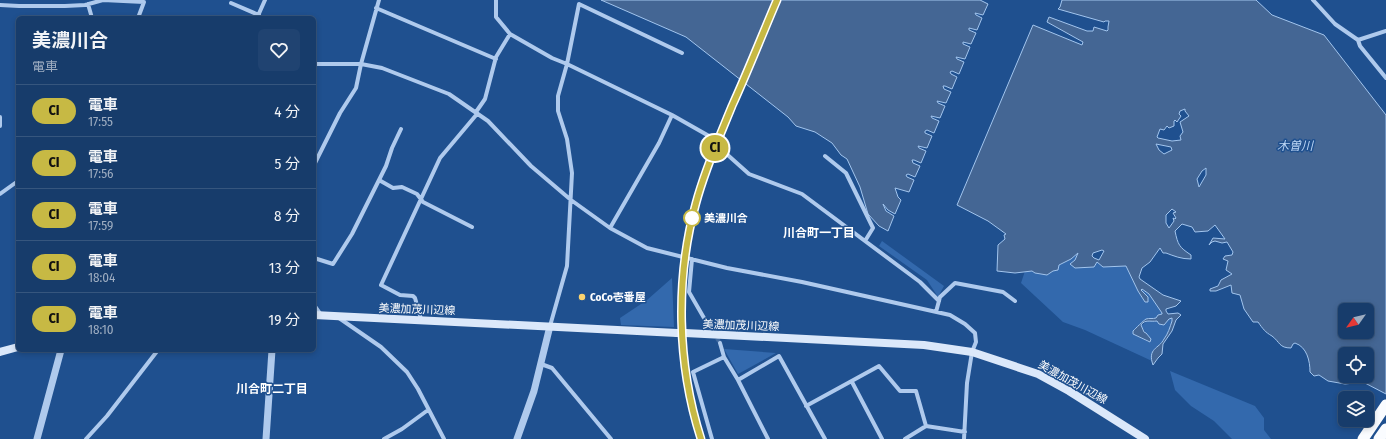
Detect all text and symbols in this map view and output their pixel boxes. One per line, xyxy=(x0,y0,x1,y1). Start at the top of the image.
text: 美濃川合 xyxy=(32,29,108,52)
button: heart xyxy=(258,29,300,71)
text: 電車 xyxy=(32,59,58,74)
text: 電車 xyxy=(88,96,118,114)
text: CI xyxy=(48,102,60,119)
text: 4 分 xyxy=(274,103,300,121)
text: 17:55 xyxy=(88,114,113,129)
line badge: CI xyxy=(697,135,733,161)
text: CI xyxy=(709,139,721,156)
water label: 木曽川 xyxy=(1277,139,1315,153)
text: 電車 xyxy=(88,148,118,166)
text: CI xyxy=(48,154,60,171)
text: 5 分 xyxy=(275,155,300,173)
text: 17:56 xyxy=(88,166,114,181)
text: 電車 xyxy=(88,200,118,218)
text: CI xyxy=(48,206,60,223)
text: 8 分 xyxy=(274,207,300,225)
marker: 美濃川合 xyxy=(683,209,701,227)
place label: 美濃川合 xyxy=(704,212,748,225)
text: 17:59 xyxy=(88,218,113,233)
district label: 川合町一丁目 xyxy=(783,226,855,240)
text: 電車 xyxy=(88,252,118,270)
text: CI xyxy=(48,258,60,275)
text: 13 分 xyxy=(269,259,300,277)
text: 18:04 xyxy=(88,270,115,285)
place label: CoCo壱番屋 xyxy=(590,291,646,304)
marker: CoCo壱番屋 xyxy=(577,292,587,302)
street label: 美濃加茂川辺線 xyxy=(378,302,456,317)
north arrow xyxy=(1338,303,1374,339)
map controls xyxy=(1338,303,1374,427)
text: 電車 xyxy=(88,304,118,322)
text: CI xyxy=(48,310,60,327)
text: 19 分 xyxy=(268,311,300,329)
street label: 美濃加茂川辺線 xyxy=(702,318,780,333)
text: 18:10 xyxy=(88,322,114,337)
button: locate xyxy=(1338,347,1374,383)
street label: 美濃加茂川辺線 xyxy=(1036,358,1110,407)
district label: 川合町二丁目 xyxy=(236,382,308,396)
button: layers xyxy=(1338,391,1374,427)

